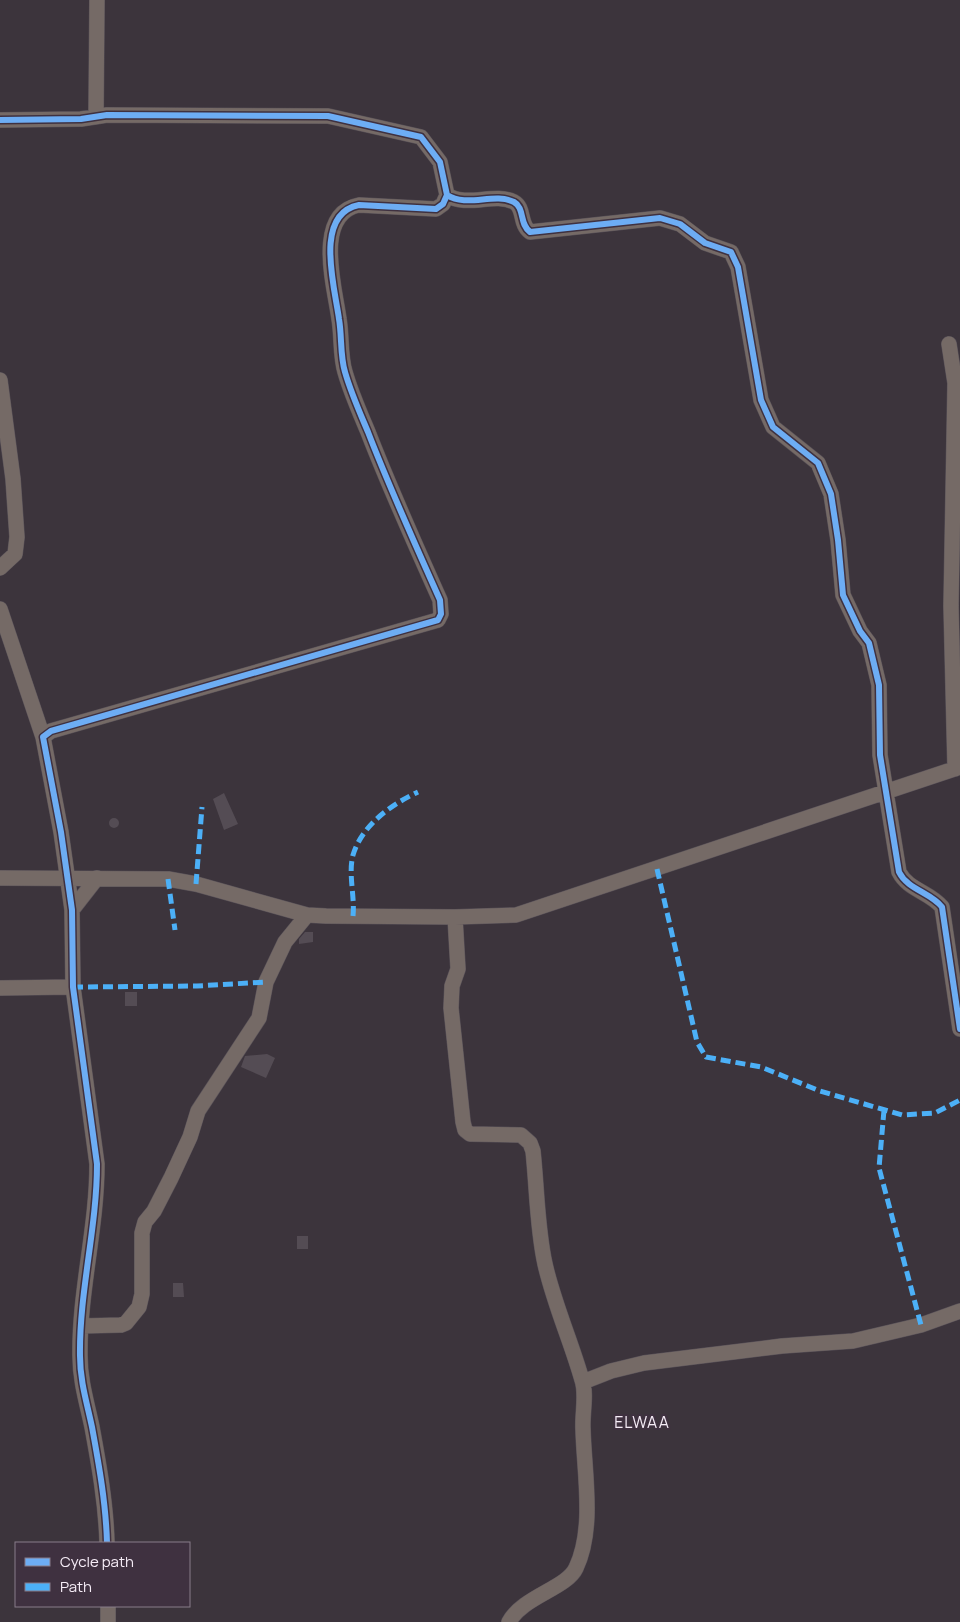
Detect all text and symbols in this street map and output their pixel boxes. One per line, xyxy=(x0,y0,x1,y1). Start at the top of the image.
district label: ELWAA xyxy=(614,1411,670,1433)
legend xyxy=(15,1542,190,1607)
text: Cycle path xyxy=(60,1551,134,1572)
text: Path xyxy=(60,1576,92,1597)

